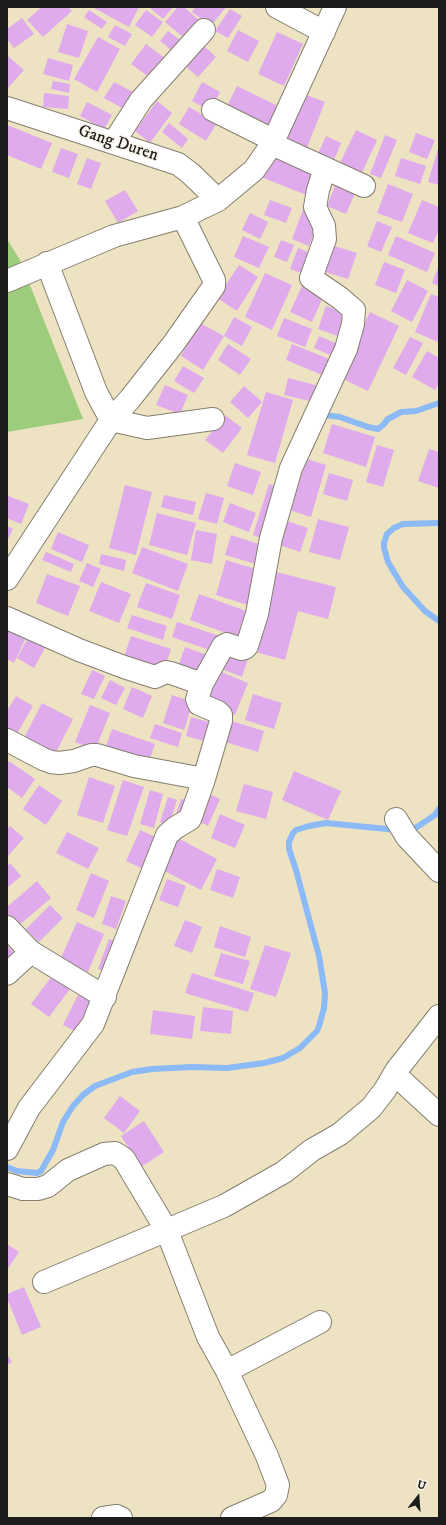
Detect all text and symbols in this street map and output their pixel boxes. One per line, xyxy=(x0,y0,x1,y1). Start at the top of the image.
street label: Gang Duren xyxy=(75,121,161,167)
north arrow xyxy=(398,1477,438,1517)
text: U xyxy=(415,1478,428,1493)

